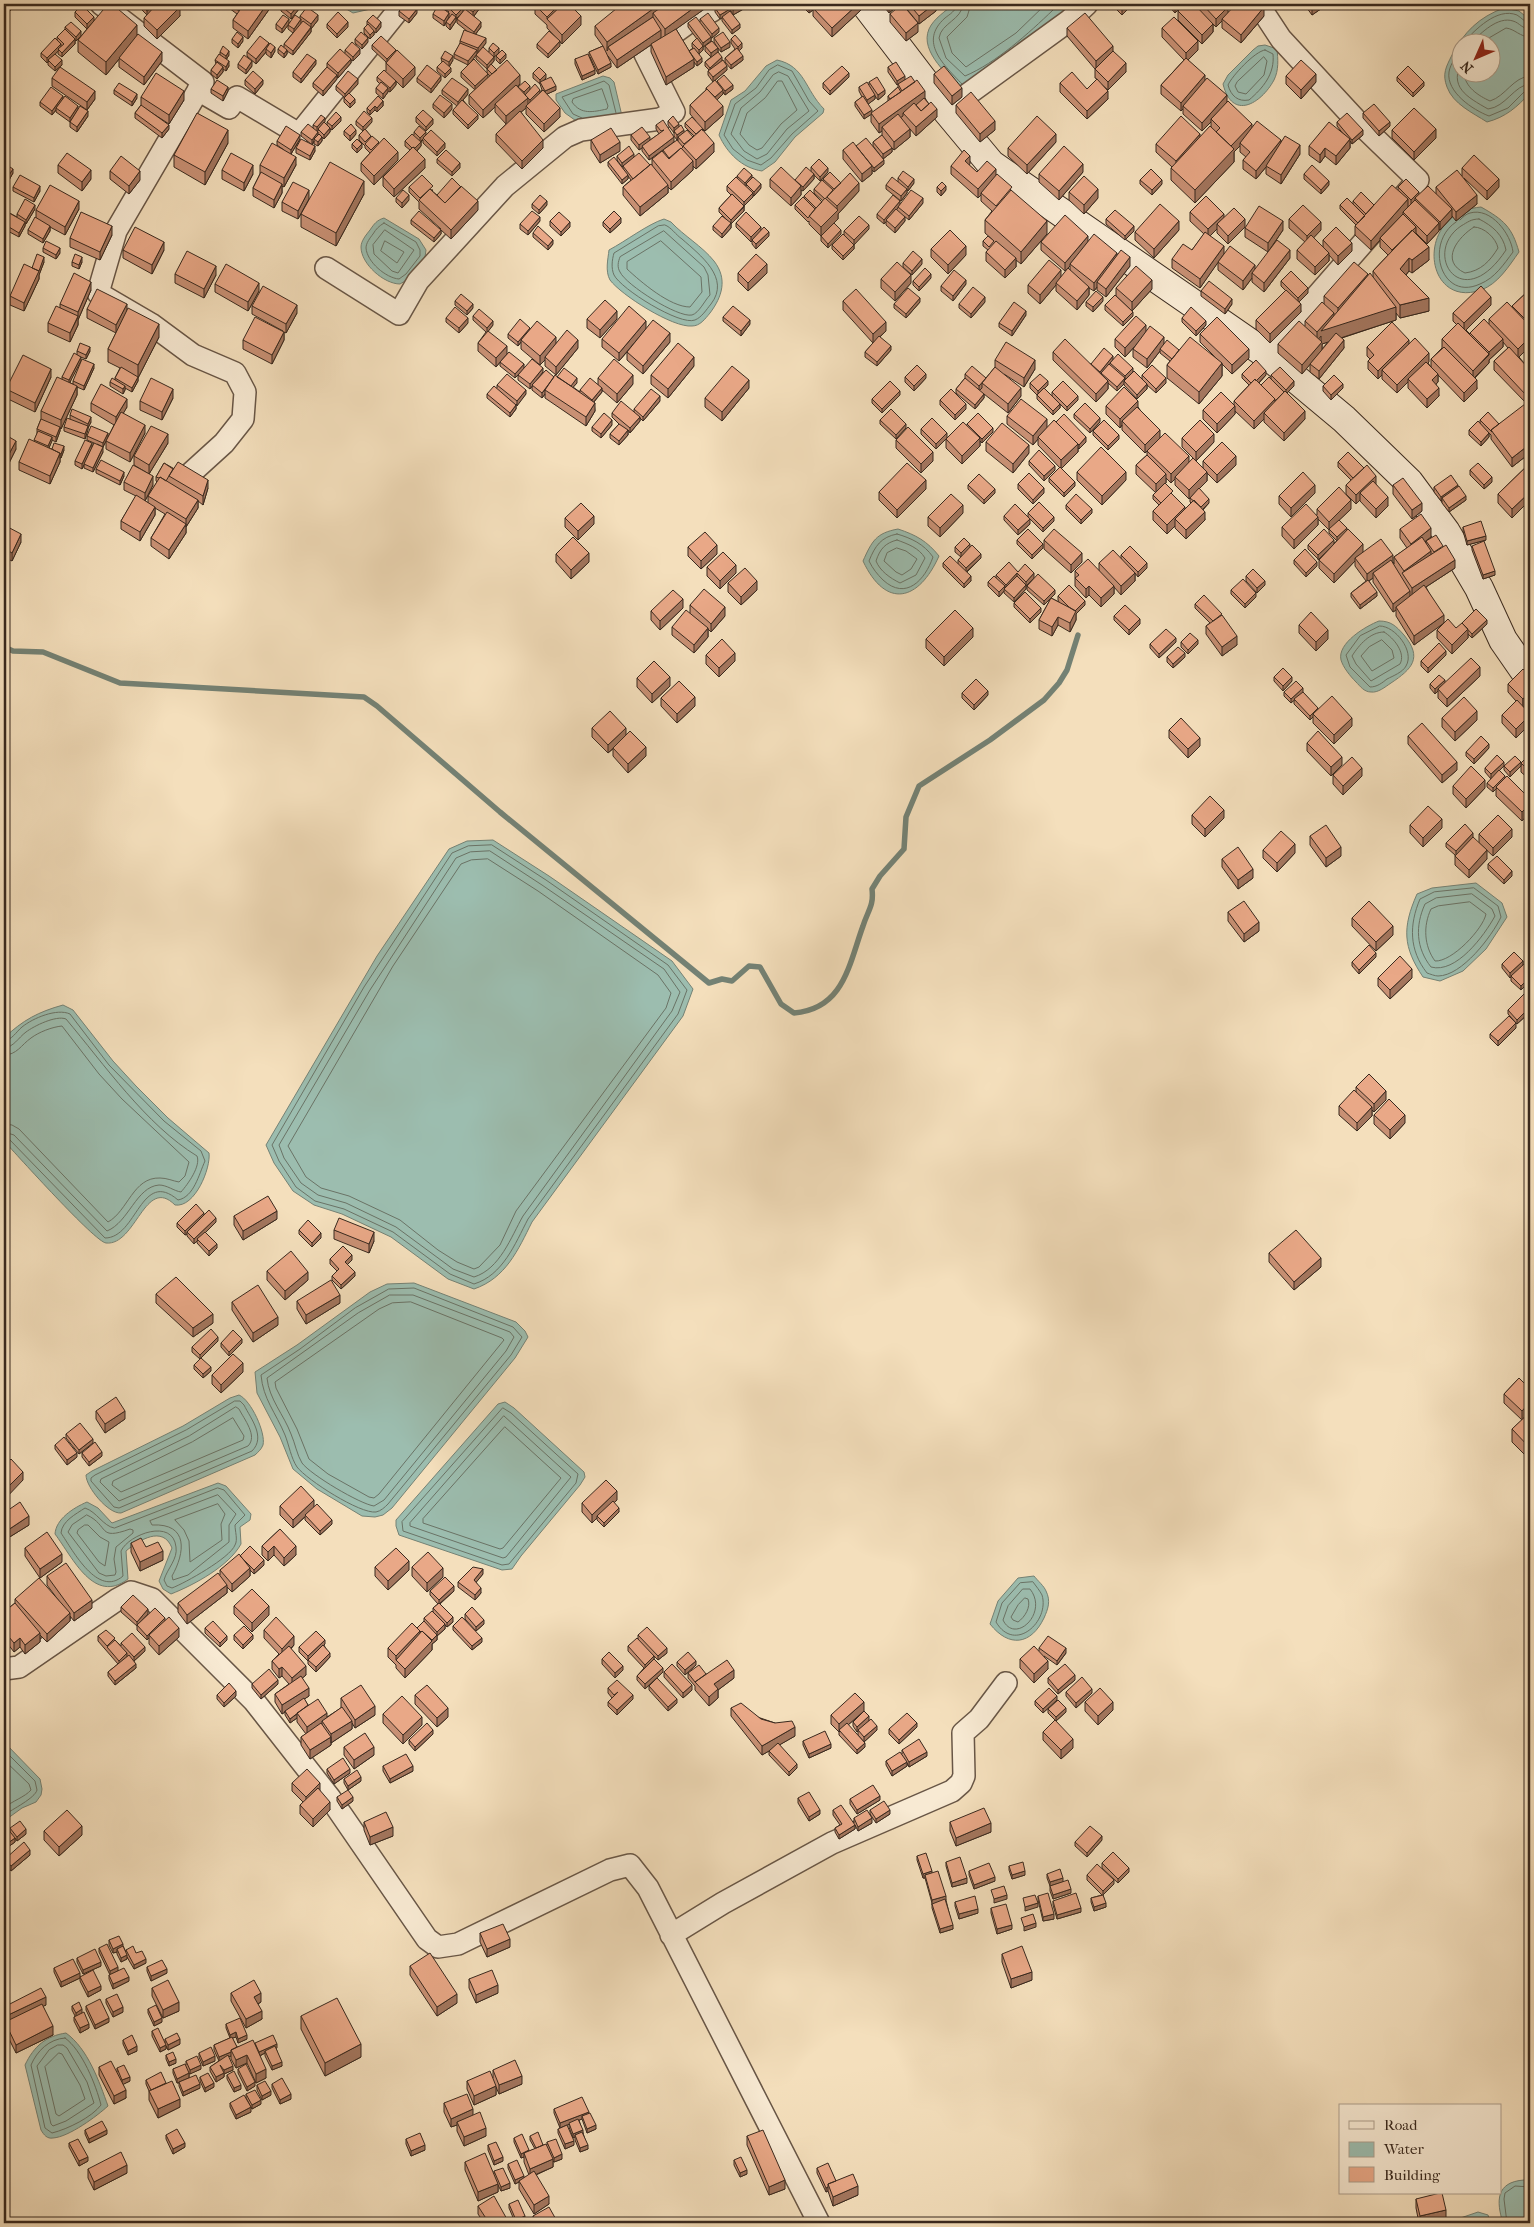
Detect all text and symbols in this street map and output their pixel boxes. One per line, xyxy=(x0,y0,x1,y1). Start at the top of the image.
north arrow xyxy=(1452,32,1502,82)
text: N xyxy=(1457,57,1477,77)
legend xyxy=(1339,2104,1502,2194)
text: Road xyxy=(1384,2116,1418,2134)
text: Water xyxy=(1383,2140,1424,2158)
text: Building xyxy=(1384,2166,1441,2184)

